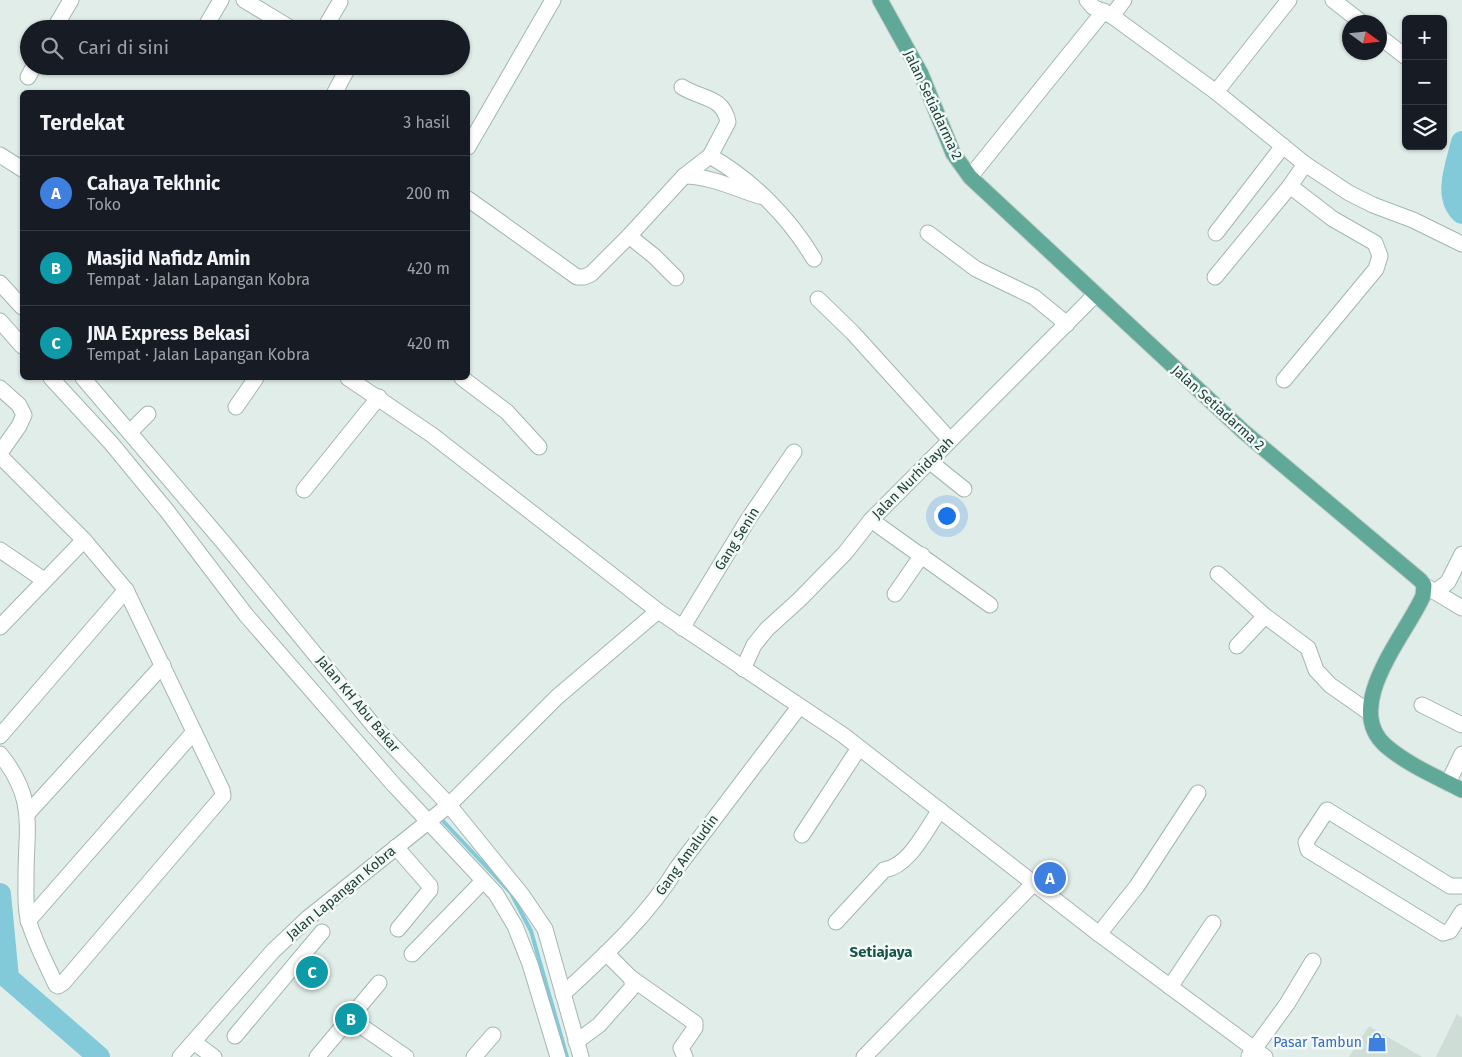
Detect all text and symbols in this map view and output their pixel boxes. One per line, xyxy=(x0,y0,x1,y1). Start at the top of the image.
north arrow xyxy=(1342,15,1387,60)
map controls xyxy=(1402,15,1447,150)
button: + xyxy=(1402,15,1447,60)
search box xyxy=(20,20,470,75)
icon: search xyxy=(38,34,66,62)
text: Cari di sini xyxy=(78,36,169,59)
street label: Jalan Setiadarma 2 xyxy=(900,48,966,162)
button: − xyxy=(1402,60,1447,105)
button: layers xyxy=(1402,105,1447,150)
text: Terdekat xyxy=(40,110,125,136)
text: 3 hasil xyxy=(403,113,450,132)
text: Cahaya Tekhnic xyxy=(87,172,220,195)
text: A xyxy=(51,184,61,203)
text: 200 m xyxy=(406,184,450,203)
text: Toko xyxy=(87,195,121,214)
text: Masjid Nafidz Amin xyxy=(87,247,251,270)
text: B xyxy=(51,259,61,278)
text: 420 m xyxy=(407,259,450,278)
text: Tempat · Jalan Lapangan Kobra xyxy=(87,270,310,289)
text: JNA Express Bekasi xyxy=(87,322,250,345)
text: C xyxy=(51,334,61,353)
text: 420 m xyxy=(407,334,450,353)
text: Tempat · Jalan Lapangan Kobra xyxy=(87,345,310,364)
street label: Jalan Setiadarma 2 xyxy=(1168,362,1268,454)
street label: Jalan Nurhidayah xyxy=(869,434,957,522)
your location xyxy=(934,503,960,529)
street label: Gang Senin xyxy=(711,504,763,574)
street label: Jalan KH Abu Bakar xyxy=(313,652,404,756)
street label: Gang Amaludin xyxy=(652,811,722,899)
street label: Jalan Lapangan Kobra xyxy=(283,842,399,944)
pin: A xyxy=(1034,859,1066,897)
district label: Setiajaya xyxy=(850,943,912,961)
pin: C xyxy=(296,953,328,991)
pin: B xyxy=(335,1000,367,1038)
shop icon: Pasar Tambun xyxy=(1366,1031,1388,1053)
place label: Pasar Tambun xyxy=(1273,1034,1362,1051)

